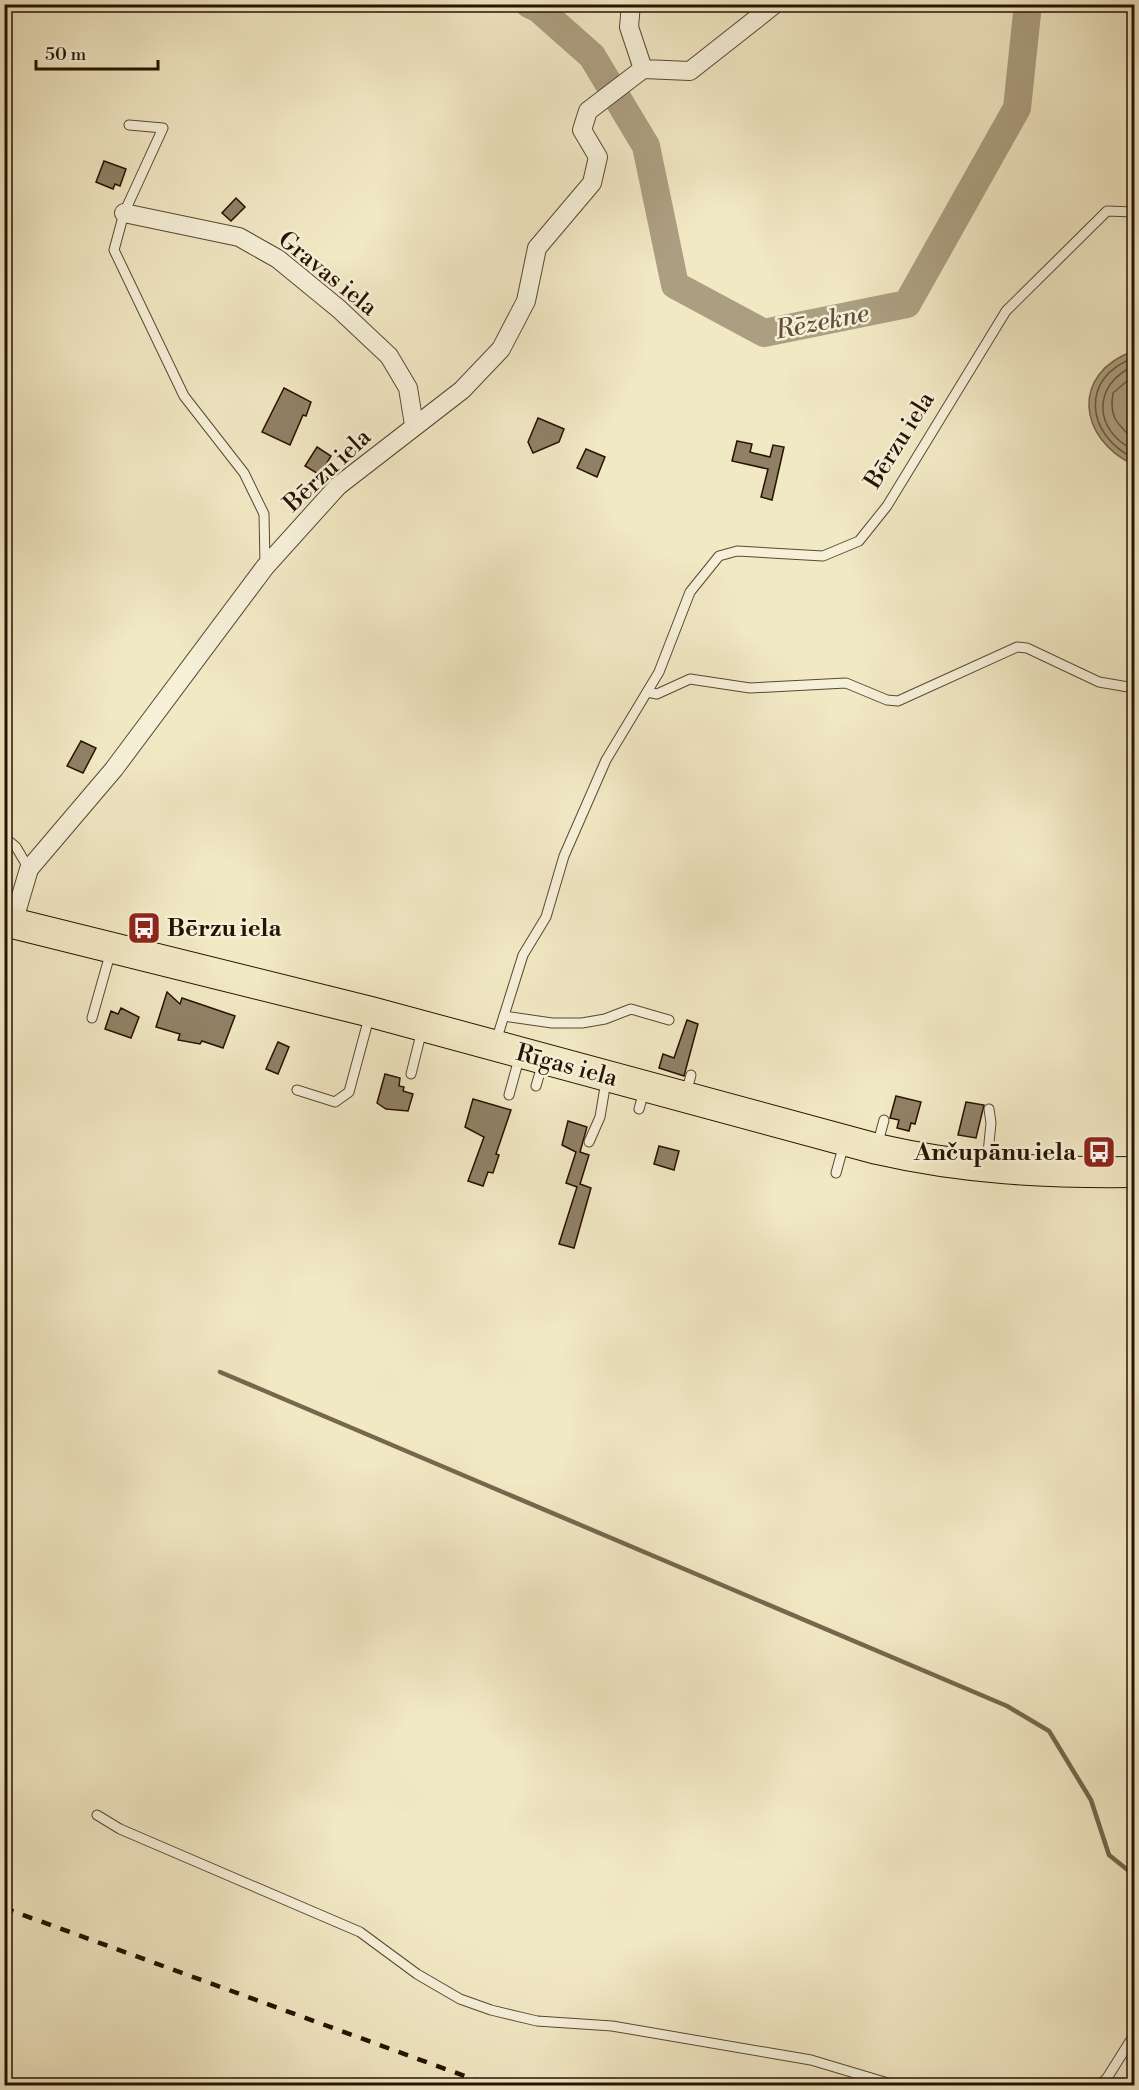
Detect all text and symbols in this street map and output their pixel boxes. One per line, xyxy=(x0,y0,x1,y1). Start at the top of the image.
scale bar xyxy=(36,33,158,71)
text: 50 m xyxy=(45,43,87,66)
street label: Gravas iela xyxy=(272,225,384,323)
water label: Rēzekne xyxy=(772,297,872,347)
street label: Bērzu iela xyxy=(858,386,942,495)
street label: Bērzu iela xyxy=(277,422,378,519)
bus stop icon: Bērzu iela xyxy=(126,910,162,946)
place label: Bērzu iela xyxy=(167,914,282,944)
street label: Rīgas iela xyxy=(513,1038,622,1094)
bus stop icon: Ančupānu iela xyxy=(1081,1134,1117,1170)
place label: Ančupānu iela xyxy=(913,1138,1077,1168)

